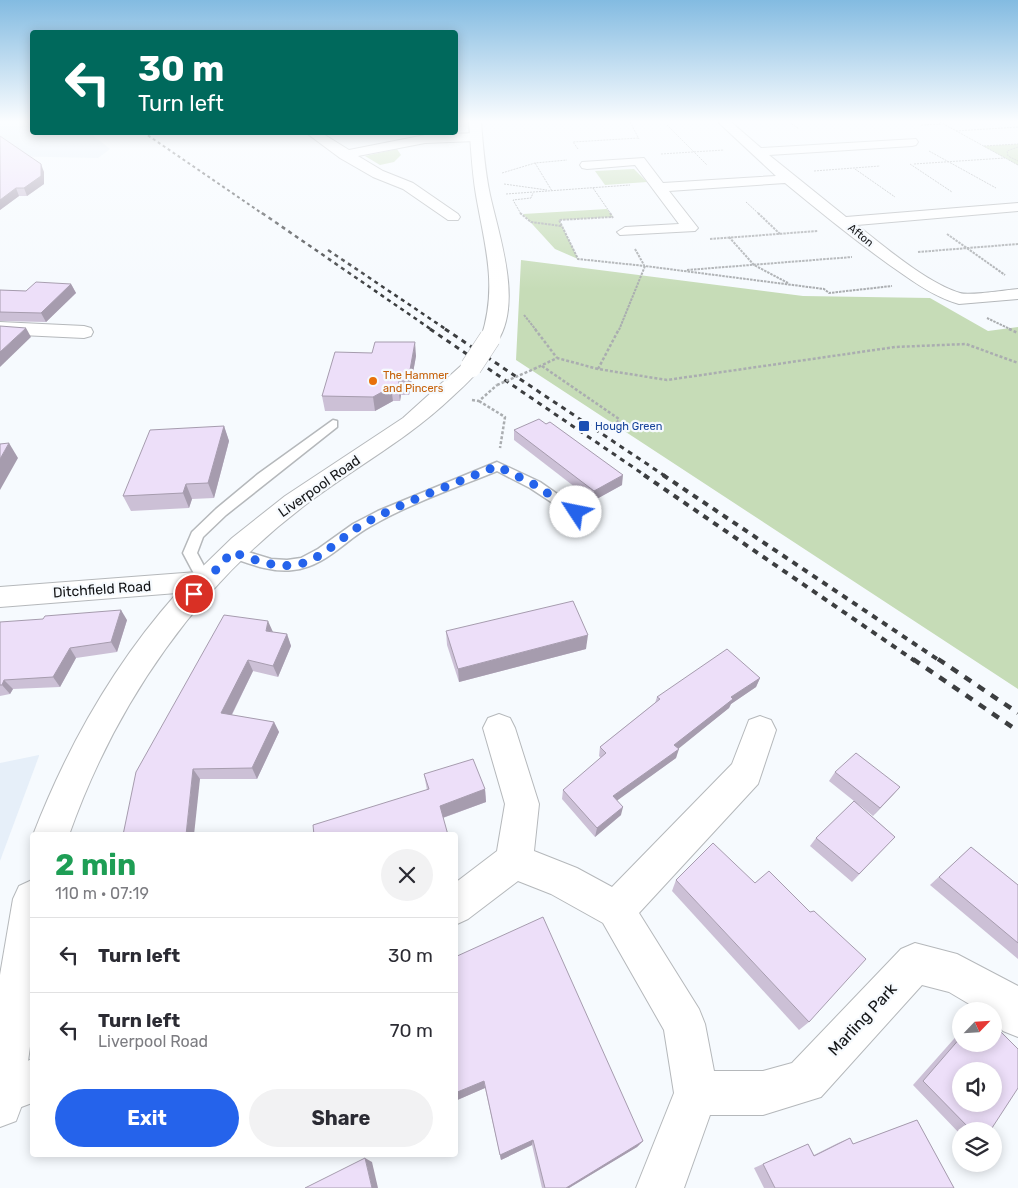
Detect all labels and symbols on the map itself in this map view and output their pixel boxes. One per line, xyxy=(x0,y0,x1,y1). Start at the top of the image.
street label: Afton xyxy=(845,221,876,249)
place label: The Hammer and Pincers xyxy=(383,369,449,395)
marker: The Hammer and Pincers xyxy=(367,375,379,387)
marker: Hough Green xyxy=(577,419,591,433)
place label: Hough Green xyxy=(595,420,662,433)
street label: Liverpool Road xyxy=(275,452,364,521)
position arrow xyxy=(549,485,601,537)
pin xyxy=(173,573,215,615)
street label: Ditchfield Road xyxy=(52,578,152,601)
street label: Marling Park xyxy=(824,979,901,1059)
north arrow xyxy=(952,1002,1002,1052)

